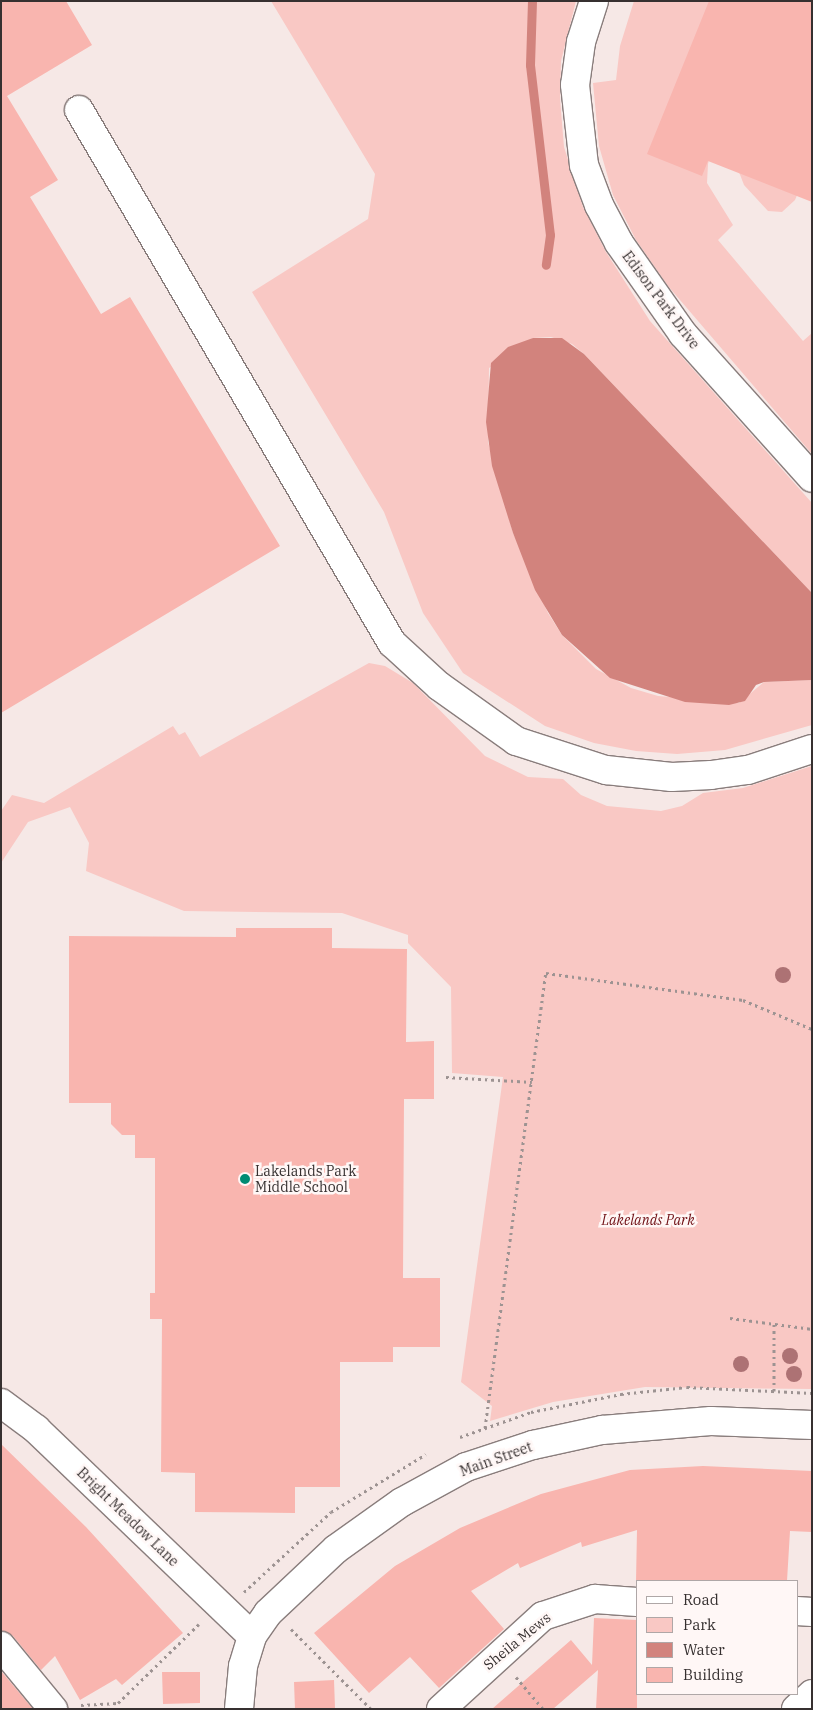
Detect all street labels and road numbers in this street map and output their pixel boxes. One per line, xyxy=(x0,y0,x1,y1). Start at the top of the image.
street label: Edison Park Drive xyxy=(619,248,703,352)
street label: Main Street xyxy=(458,1438,534,1480)
street label: Bright Meadow Lane xyxy=(74,1464,182,1570)
street label: Sheila Mews xyxy=(480,1609,554,1673)

